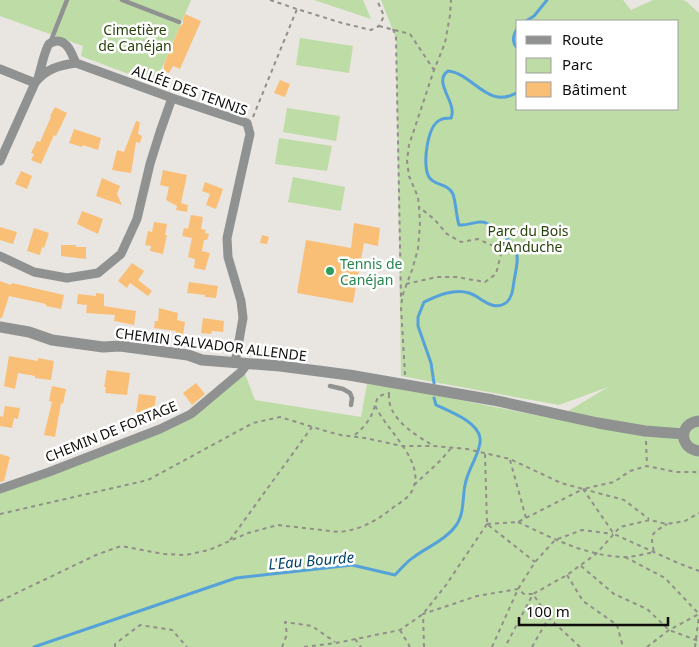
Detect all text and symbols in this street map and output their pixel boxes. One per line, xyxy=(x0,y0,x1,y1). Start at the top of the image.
park label: Cimetière de Canéjan xyxy=(98,20,172,55)
legend xyxy=(516,20,679,110)
text: Route xyxy=(562,29,604,49)
text: Parc xyxy=(562,54,593,74)
street label: ALLÉE DES TENNIS xyxy=(130,60,251,120)
text: Bâtiment xyxy=(562,79,627,99)
park label: Parc du Bois d'Anduche xyxy=(488,221,569,256)
place label: Tennis de Canéjan xyxy=(340,254,403,289)
marker: Tennis de Canéjan xyxy=(324,265,336,277)
street label: CHEMIN SALVADOR ALLENDE xyxy=(114,323,308,365)
street label: CHEMIN DE FORTAGE xyxy=(42,396,180,466)
water label: L'Eau Bourde xyxy=(267,546,355,574)
scale bar xyxy=(519,594,668,626)
text: 100 m xyxy=(526,601,570,621)

